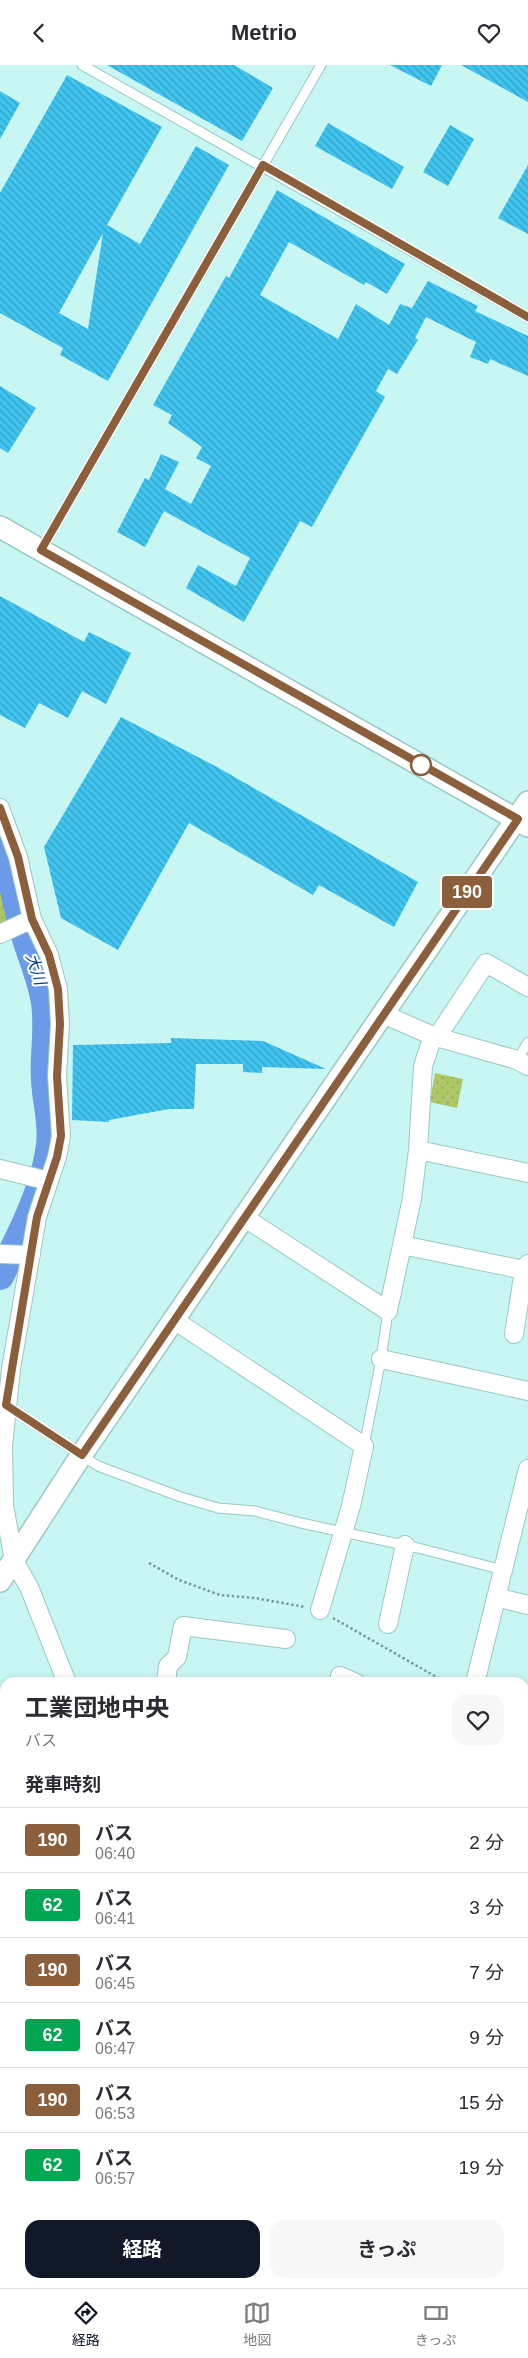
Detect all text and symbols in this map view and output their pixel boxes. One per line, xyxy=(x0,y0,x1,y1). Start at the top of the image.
icon: back xyxy=(25,19,53,47)
icon: heart xyxy=(475,19,503,47)
text: Metrio xyxy=(231,20,297,45)
unlabelled marker xyxy=(410,754,432,776)
line badge: 190 xyxy=(438,876,496,908)
text: 190 xyxy=(452,882,482,902)
water label: 大川 xyxy=(23,951,50,989)
text: 工業団地中央 xyxy=(25,1694,169,1721)
button: heart xyxy=(452,1694,504,1746)
text: バス xyxy=(25,1732,57,1749)
text: 発車時刻 xyxy=(25,1774,101,1795)
text: バス xyxy=(95,1823,133,1844)
text: 190 xyxy=(37,1830,68,1850)
text: 2 分 xyxy=(469,1832,504,1853)
text: 06:40 xyxy=(95,1845,135,1862)
text: バス xyxy=(95,1888,133,1909)
text: 62 xyxy=(42,1895,63,1915)
text: 3 分 xyxy=(469,1897,504,1918)
text: 06:41 xyxy=(95,1910,135,1927)
text: バス xyxy=(95,1953,133,1974)
text: 190 xyxy=(37,1960,68,1980)
text: 7 分 xyxy=(469,1962,504,1983)
text: 06:45 xyxy=(95,1975,135,1992)
text: バス xyxy=(95,2018,133,2039)
text: 62 xyxy=(42,2025,63,2045)
text: 9 分 xyxy=(469,2027,504,2048)
text: 06:47 xyxy=(95,2040,135,2057)
text: バス xyxy=(95,2083,133,2104)
text: 190 xyxy=(37,2090,68,2110)
text: 15 分 xyxy=(459,2092,504,2113)
text: 06:53 xyxy=(95,2105,135,2122)
text: バス xyxy=(95,2148,133,2169)
text: 62 xyxy=(42,2155,63,2175)
text: 19 分 xyxy=(459,2157,504,2178)
text: 06:57 xyxy=(95,2170,135,2187)
button: 経路 xyxy=(25,2220,260,2278)
button: きっぷ xyxy=(270,2220,504,2278)
tab: 経路 xyxy=(72,2299,100,2349)
tab: 地図 xyxy=(243,2299,271,2349)
tab: きっぷ xyxy=(415,2299,456,2349)

